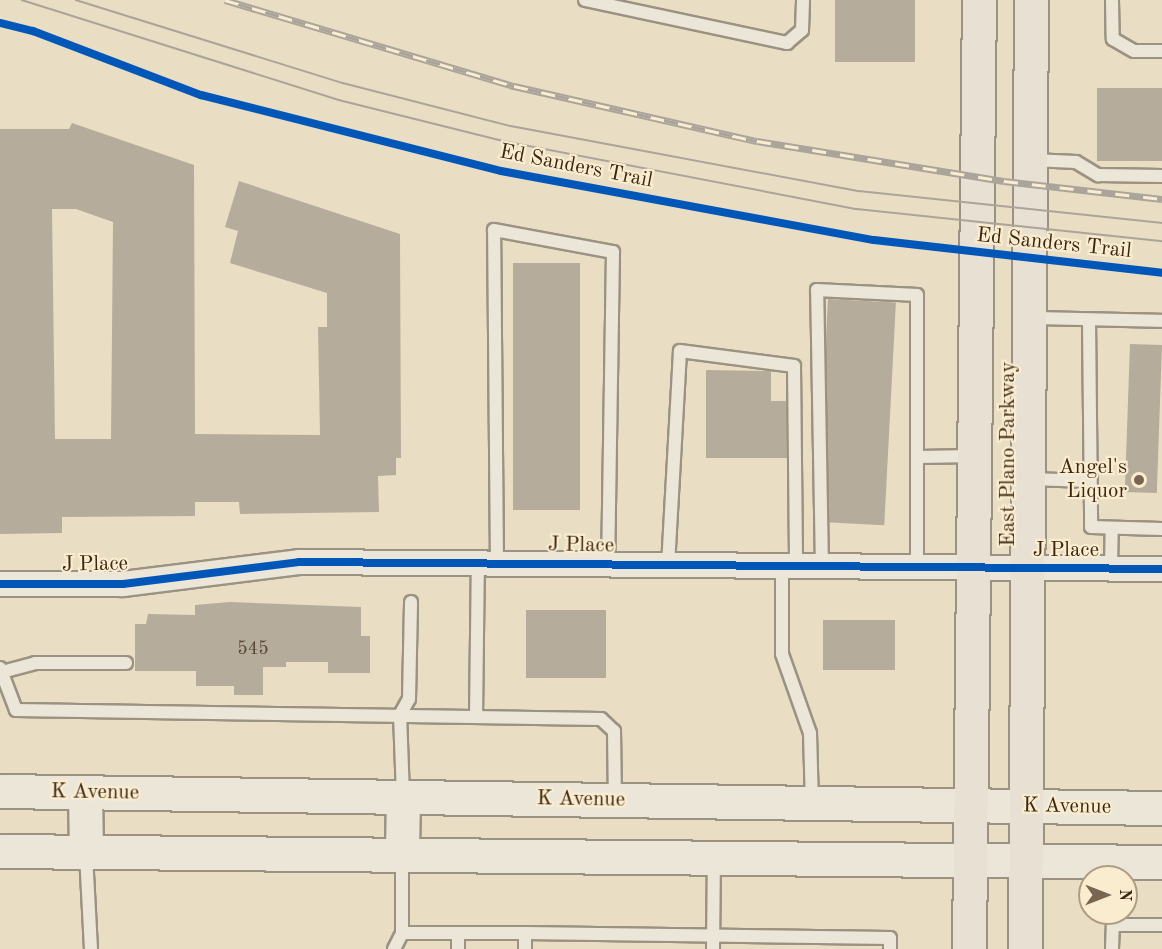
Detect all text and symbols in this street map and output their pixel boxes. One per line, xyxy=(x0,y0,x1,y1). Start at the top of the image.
street label: Ed Sanders Trail xyxy=(497,140,655,194)
street label: Ed Sanders Trail xyxy=(975,223,1133,265)
street label: East Plano Parkway xyxy=(996,361,1022,547)
place label: Angel's Liquor xyxy=(1059,455,1127,505)
marker: Angel's Liquor xyxy=(1132,473,1146,487)
street label: J Place xyxy=(548,533,614,559)
street label: J Place xyxy=(1033,538,1099,564)
street label: J Place xyxy=(62,552,128,578)
house number: 545 xyxy=(237,638,269,660)
street label: K Avenue xyxy=(51,780,139,806)
street label: K Avenue xyxy=(537,787,625,813)
street label: K Avenue xyxy=(1023,794,1111,820)
north arrow xyxy=(1078,865,1138,925)
text: N xyxy=(1116,889,1132,901)

